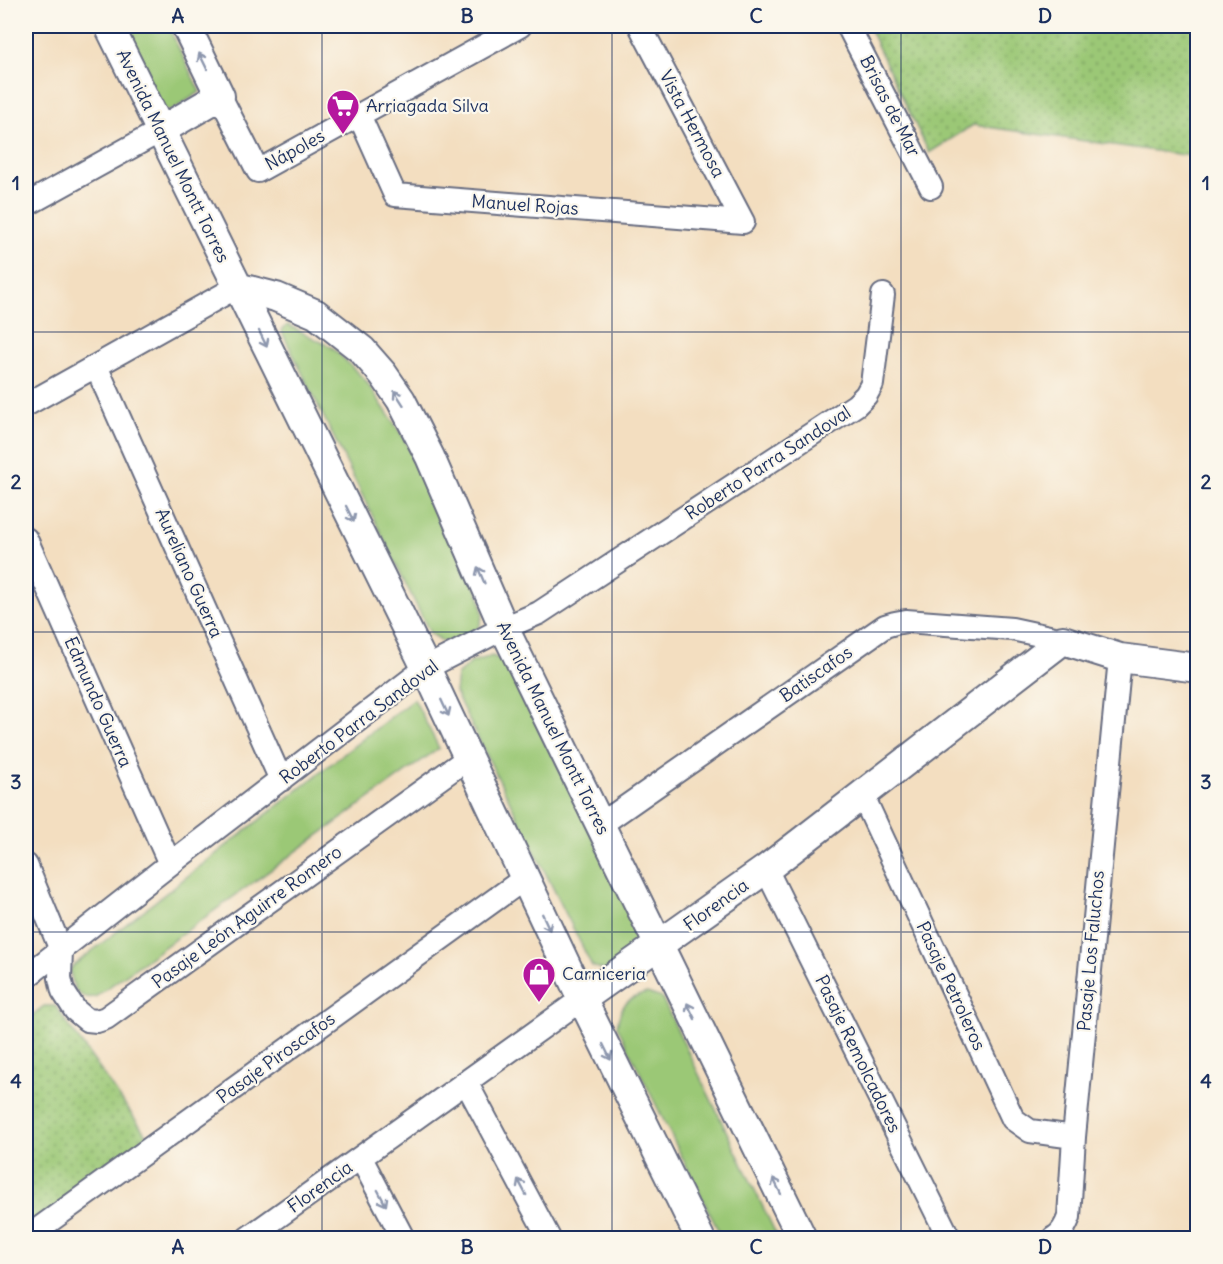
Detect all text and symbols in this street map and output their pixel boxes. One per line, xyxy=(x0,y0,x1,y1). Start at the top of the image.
text: A xyxy=(172,3,185,28)
text: B xyxy=(460,3,474,28)
text: C xyxy=(749,3,763,28)
text: D xyxy=(1038,3,1052,28)
street label: Avenida Manuel Montt Torres xyxy=(112,45,235,266)
street label: Brisas de Mar xyxy=(855,51,926,161)
one-way arrow xyxy=(197,52,208,70)
street label: Vista Hermosa xyxy=(655,66,730,181)
supermarket icon: Arriagada Silva xyxy=(325,88,361,135)
place label: Arriagada Silva xyxy=(366,94,489,117)
street label: Nápoles xyxy=(261,124,329,175)
text: 1 xyxy=(12,170,20,195)
text: 1 xyxy=(1202,170,1210,195)
street label: Manuel Rojas xyxy=(471,189,579,220)
one-way arrow xyxy=(258,330,269,348)
one-way arrow xyxy=(393,390,405,407)
street label: Roberto Parra Sandoval xyxy=(681,400,855,525)
text: 2 xyxy=(11,469,22,494)
text: 2 xyxy=(1201,469,1212,494)
street label: Aureliano Guerra xyxy=(151,504,228,641)
one-way arrow xyxy=(344,505,356,523)
one-way arrow xyxy=(475,566,486,584)
street label: Avenida Manuel Montt Torres xyxy=(492,617,615,838)
street label: Edmundo Guerra xyxy=(59,633,138,771)
street label: Batiscafos xyxy=(775,640,857,707)
street label: Roberto Parra Sandoval xyxy=(275,654,443,789)
one-way arrow xyxy=(439,699,451,717)
text: 3 xyxy=(10,769,22,794)
text: 3 xyxy=(1200,769,1212,794)
street label: Pasaje León Aguirre Romero xyxy=(147,840,346,993)
street label: Pasaje Los Faluchos xyxy=(1072,870,1109,1032)
street label: Florencia xyxy=(679,873,753,936)
one-way arrow xyxy=(540,913,552,931)
street label: Pasaje Petroleros xyxy=(912,918,991,1054)
shop icon: Carniceria xyxy=(521,956,557,1003)
place label: Carniceria xyxy=(562,962,646,985)
street label: Pasaje Remolcadores xyxy=(810,971,907,1136)
one-way arrow xyxy=(685,1002,697,1020)
street label: Pasaje Piroscafos xyxy=(212,1007,339,1108)
one-way arrow xyxy=(602,1042,614,1060)
text: 4 xyxy=(10,1068,22,1093)
text: 4 xyxy=(1200,1068,1212,1093)
street label: Florencia xyxy=(283,1155,357,1218)
one-way arrow xyxy=(770,1177,782,1195)
one-way arrow xyxy=(516,1179,528,1196)
one-way arrow xyxy=(376,1189,388,1206)
text: A xyxy=(172,1234,185,1259)
text: B xyxy=(460,1234,474,1259)
text: C xyxy=(749,1234,763,1259)
text: D xyxy=(1038,1234,1052,1259)

